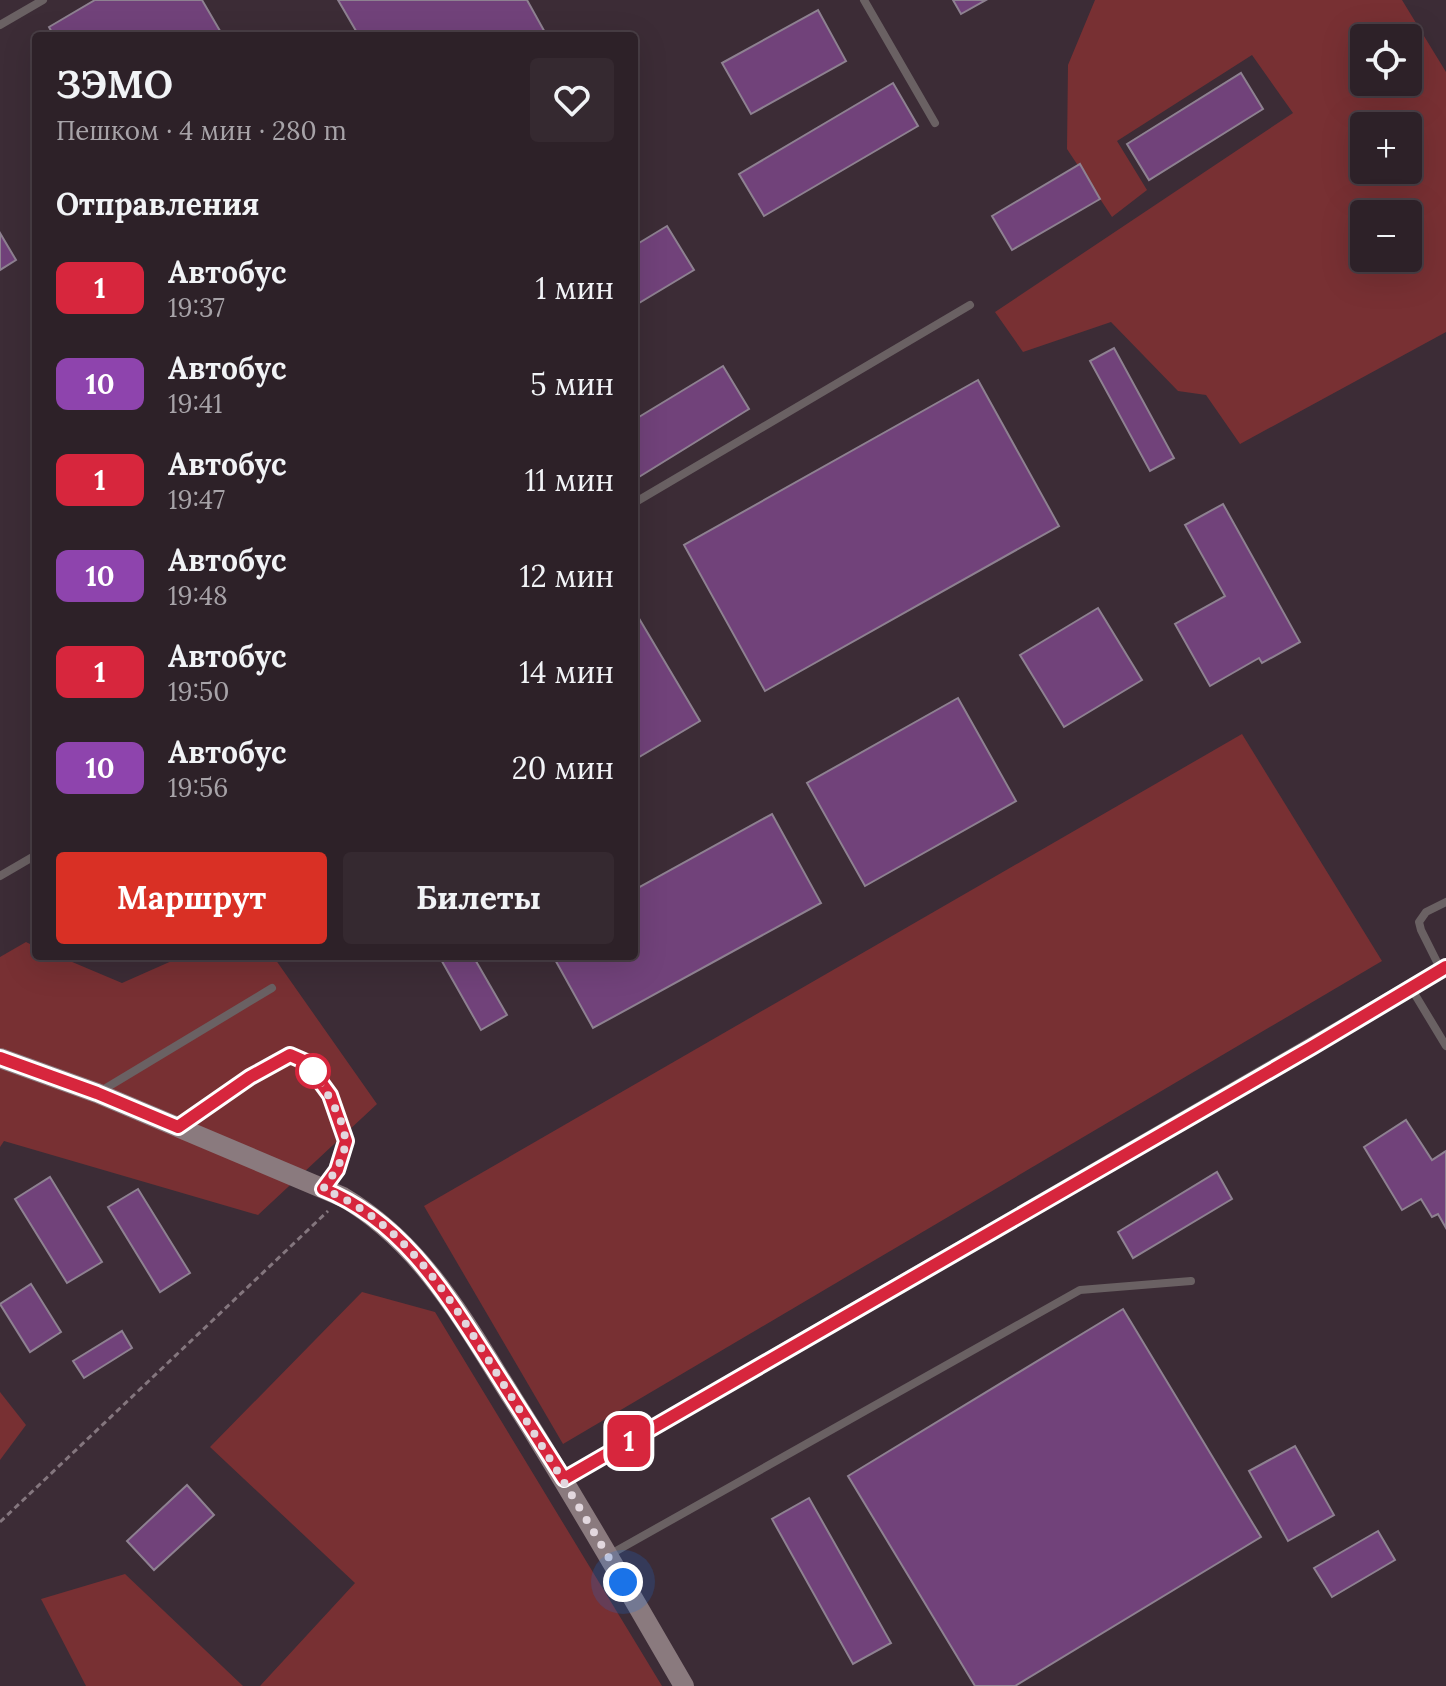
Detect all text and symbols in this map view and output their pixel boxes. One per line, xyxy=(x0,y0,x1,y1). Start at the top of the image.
map controls xyxy=(1350,24,1422,272)
button: locate xyxy=(1350,24,1422,96)
button: heart xyxy=(530,58,614,142)
text: ЗЭМО xyxy=(56,60,173,108)
button: + xyxy=(1350,112,1422,184)
text: Пешком · 4 мин · 280 m xyxy=(56,114,347,147)
text: Отправления xyxy=(56,185,259,223)
button: − xyxy=(1350,200,1422,272)
text: Автобус xyxy=(168,253,287,291)
text: 1 мин xyxy=(536,269,614,307)
text: 1 xyxy=(94,270,106,306)
text: 19:37 xyxy=(168,291,225,324)
text: Автобус xyxy=(168,349,287,387)
text: 5 мин xyxy=(530,365,614,403)
text: 10 xyxy=(85,366,115,402)
text: 19:41 xyxy=(168,387,223,420)
text: Автобус xyxy=(168,445,287,483)
text: 11 мин xyxy=(525,461,614,499)
text: 1 xyxy=(94,462,106,498)
text: 19:47 xyxy=(168,483,225,516)
text: Автобус xyxy=(168,541,287,579)
text: 12 мин xyxy=(519,557,614,595)
text: 10 xyxy=(85,558,115,594)
text: 19:48 xyxy=(168,579,228,612)
text: Автобус xyxy=(168,637,287,675)
text: 14 мин xyxy=(519,653,614,691)
text: 1 xyxy=(94,654,106,690)
text: 19:50 xyxy=(168,675,229,708)
text: Автобус xyxy=(168,733,287,771)
text: 20 мин xyxy=(512,749,614,787)
text: 10 xyxy=(85,750,115,786)
text: 19:56 xyxy=(168,771,228,804)
button: Маршрут xyxy=(56,852,327,944)
button: Билеты xyxy=(343,852,614,944)
unlabelled marker xyxy=(296,1054,330,1088)
line badge: 1 xyxy=(603,1415,655,1467)
text: 1 xyxy=(623,1423,635,1459)
your location xyxy=(603,1562,643,1602)

